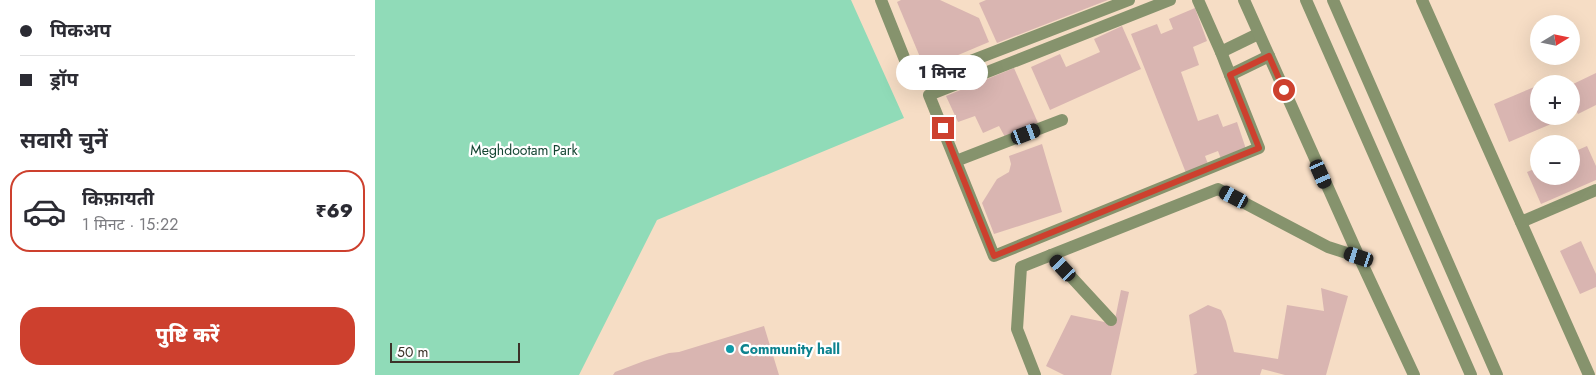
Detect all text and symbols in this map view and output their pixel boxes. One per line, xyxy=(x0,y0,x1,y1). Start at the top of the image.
north arrow xyxy=(1530,15,1580,65)
map controls xyxy=(1530,15,1580,185)
text: पिकअप xyxy=(50,17,111,44)
callout: 1 मिनट xyxy=(897,56,989,90)
text: 1 मिनट xyxy=(918,61,966,84)
text: ड्रॉप xyxy=(50,66,78,93)
button: + xyxy=(1530,75,1580,125)
route start xyxy=(1273,79,1295,101)
route end xyxy=(932,117,954,139)
car xyxy=(1009,122,1042,146)
text: सवारी चुनें xyxy=(20,124,108,156)
button: − xyxy=(1530,135,1580,185)
park label: Meghdootam Park xyxy=(470,140,578,160)
car xyxy=(1308,157,1333,191)
car xyxy=(1217,183,1250,211)
text: किफ़ायती xyxy=(82,185,154,212)
icon: car xyxy=(22,189,67,234)
text: ₹69 xyxy=(316,197,353,224)
text: 1 मिनट · 15:22 xyxy=(82,213,178,236)
car xyxy=(1342,245,1375,269)
car xyxy=(1047,252,1078,284)
button: पुष्टि करें xyxy=(20,307,355,365)
place label: Community hall xyxy=(740,339,840,359)
scale bar xyxy=(390,340,520,363)
text: 50 m xyxy=(397,342,428,362)
marker: Community hall xyxy=(724,343,736,355)

